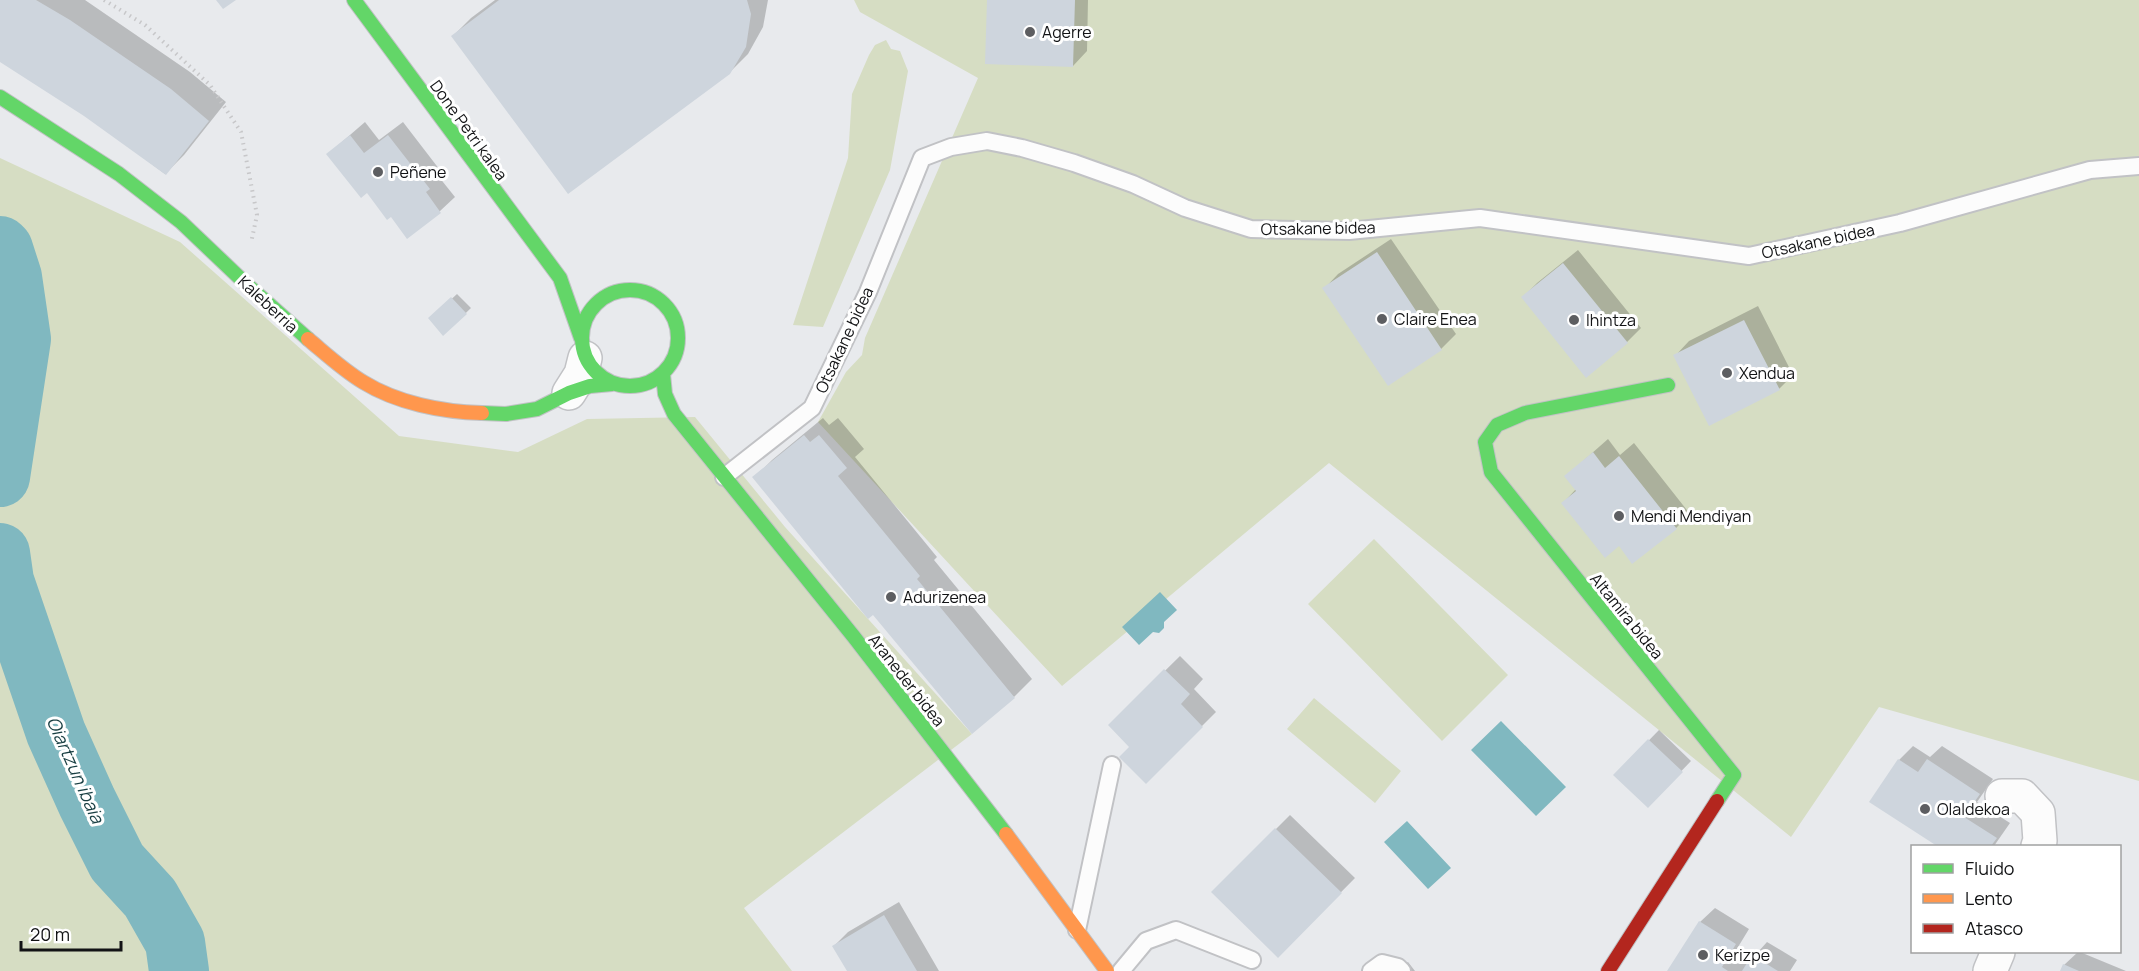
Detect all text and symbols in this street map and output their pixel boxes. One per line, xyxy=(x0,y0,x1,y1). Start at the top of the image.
place label: Agerre xyxy=(1042,21,1092,43)
marker: Agerre xyxy=(1023,25,1037,39)
street label: Done Petri kalea xyxy=(425,75,513,185)
place label: Peñene xyxy=(390,161,446,183)
marker: Peñene xyxy=(371,165,385,179)
street label: Otsakane bidea xyxy=(1260,216,1376,240)
street label: Otsakane bidea xyxy=(1760,218,1876,264)
street label: Kaleberria xyxy=(233,271,303,337)
street label: Otsakane bidea xyxy=(810,283,878,397)
place label: Claire Enea xyxy=(1394,308,1477,330)
place label: Ihintza xyxy=(1586,309,1636,331)
marker: Claire Enea xyxy=(1375,312,1389,326)
marker: Ihintza xyxy=(1567,313,1581,327)
place label: Xendua xyxy=(1739,362,1795,384)
marker: Xendua xyxy=(1720,366,1734,380)
place label: Mendi Mendiyan xyxy=(1631,505,1751,527)
marker: Mendi Mendiyan xyxy=(1612,509,1626,523)
street label: Altamira bidea xyxy=(1585,568,1669,664)
place label: Adurizenea xyxy=(903,586,986,608)
marker: Adurizenea xyxy=(884,590,898,604)
street label: Araneder bidea xyxy=(864,629,950,731)
water label: Oiartzun ibaia xyxy=(42,712,111,828)
place label: Olaldekoa xyxy=(1937,798,2010,820)
marker: Olaldekoa xyxy=(1918,802,1932,816)
legend xyxy=(1911,845,2121,953)
text: Fluido xyxy=(1965,856,2014,880)
text: Lento xyxy=(1965,886,2013,910)
scale bar xyxy=(21,914,122,952)
text: Atasco xyxy=(1965,916,2023,940)
text: 20 m xyxy=(30,922,70,946)
place label: Kerizpe xyxy=(1715,944,1770,966)
marker: Kerizpe xyxy=(1696,948,1710,962)

